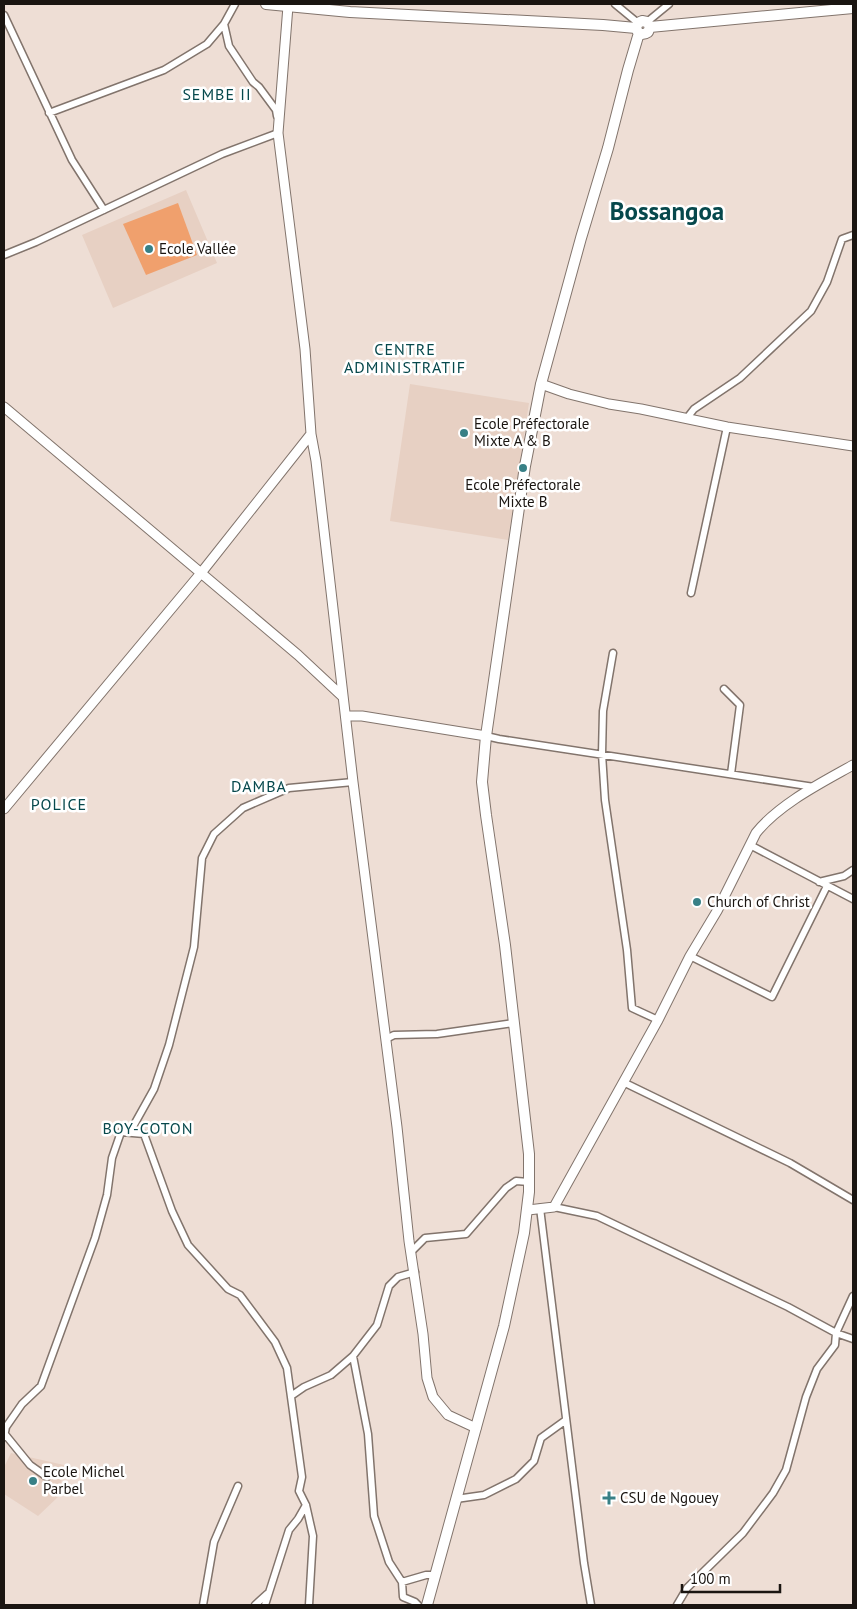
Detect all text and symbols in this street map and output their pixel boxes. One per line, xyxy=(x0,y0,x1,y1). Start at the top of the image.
district label: SEMBE II xyxy=(182,84,252,104)
district label: Bossangoa xyxy=(610,195,724,227)
place label: Ecole Vallée xyxy=(159,239,236,258)
marker: Ecole Vallée xyxy=(143,243,155,255)
district label: CENTRE ADMINISTRATIF xyxy=(344,339,466,377)
place label: Ecole Préfectorale Mixte A & B xyxy=(474,414,589,450)
marker: Ecole Préfectorale Mixte A & B xyxy=(458,427,470,439)
marker: Ecole Préfectorale Mixte B xyxy=(517,462,529,474)
place label: Ecole Préfectorale Mixte B xyxy=(465,475,581,511)
district label: DAMBA xyxy=(231,776,287,796)
district label: POLICE xyxy=(31,794,87,814)
place label: Church of Christ xyxy=(707,892,810,911)
marker: Church of Christ xyxy=(691,896,703,908)
district label: BOY-COTON xyxy=(102,1118,194,1138)
place label: Ecole Michel Parbel xyxy=(43,1462,125,1498)
marker: Ecole Michel Parbel xyxy=(27,1475,39,1487)
place label: CSU de Ngouey xyxy=(620,1488,719,1507)
marker: CSU de Ngouey xyxy=(602,1491,616,1505)
scale bar xyxy=(682,1562,780,1594)
text: 100 m xyxy=(690,1569,731,1588)

